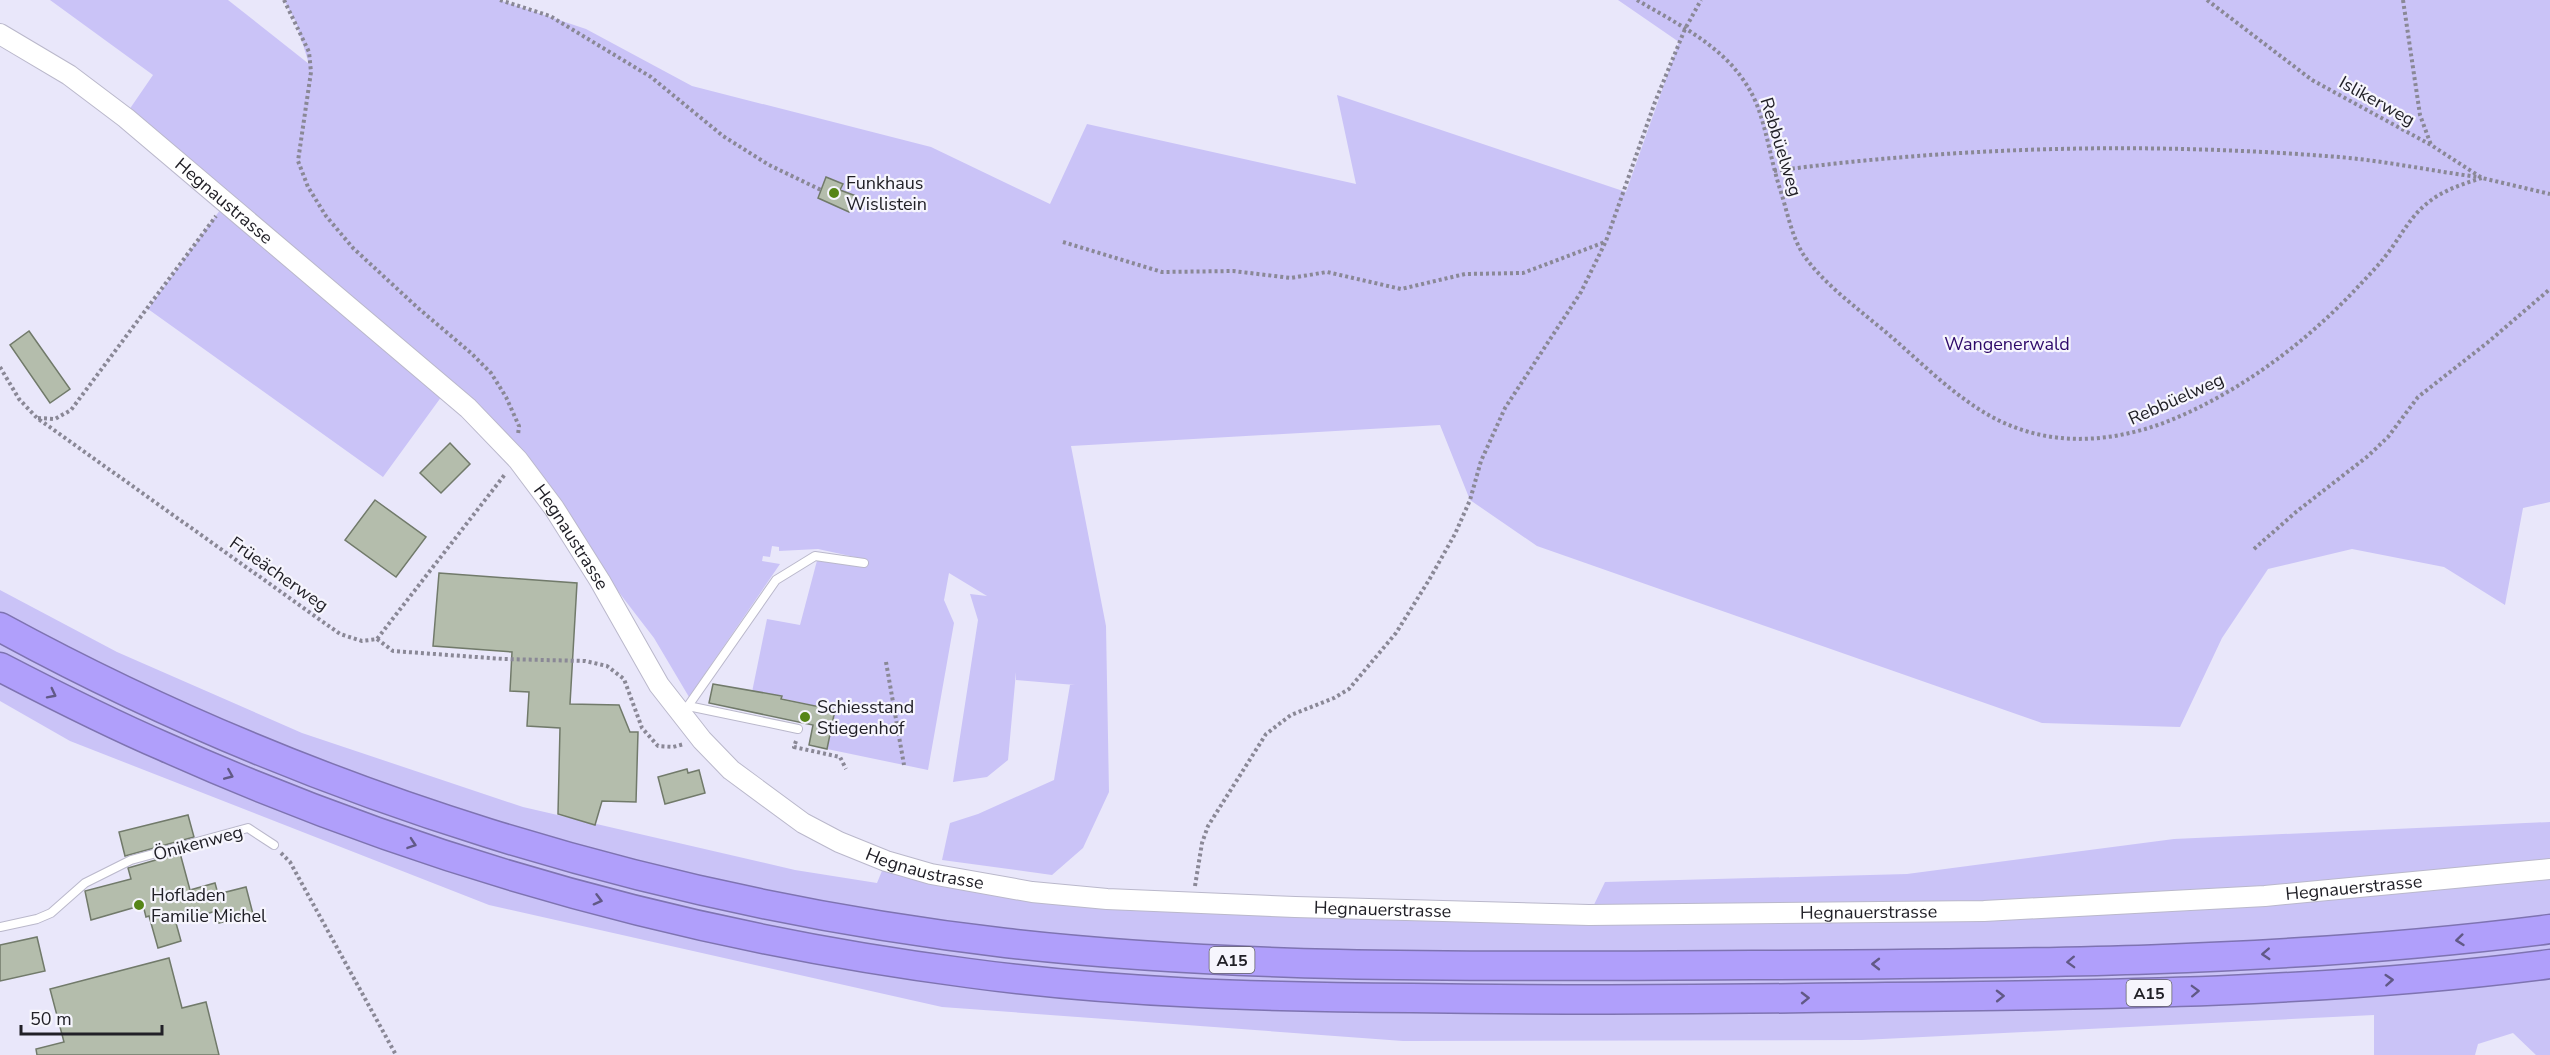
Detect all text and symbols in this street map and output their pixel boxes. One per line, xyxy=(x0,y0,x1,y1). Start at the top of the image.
street label: Islikerweg xyxy=(2335,70,2419,132)
street label: Rebbüelweg xyxy=(1755,95,1807,199)
street label: Hegnaustrasse xyxy=(170,153,278,249)
place label: Funkhaus Wislistein xyxy=(846,171,927,216)
marker: Funkhaus Wislistein xyxy=(827,186,841,200)
park label: Wangenerwald xyxy=(1944,332,2070,356)
street label: Rebbüelweg xyxy=(2124,367,2228,431)
street label: Hegnaustrasse xyxy=(528,479,615,594)
street label: Früeächerweg xyxy=(225,531,333,617)
one-way arrow xyxy=(46,686,57,698)
place label: Schiesstand Stiegenhof xyxy=(817,695,914,740)
marker: Schiesstand Stiegenhof xyxy=(798,710,812,724)
one-way arrow xyxy=(223,768,234,780)
street label: Önikenweg xyxy=(151,820,245,866)
one-way arrow xyxy=(406,837,416,850)
street label: Hegnaustrasse xyxy=(862,842,986,895)
street label: Hegnauerstrasse xyxy=(2284,869,2423,906)
place label: Hofladen Familie Michel xyxy=(151,883,267,928)
one-way arrow xyxy=(593,893,603,906)
street label: Hegnauerstrasse xyxy=(1314,896,1452,923)
marker: Hofladen Familie Michel xyxy=(132,898,146,912)
street label: Hegnauerstrasse xyxy=(1800,899,1937,925)
one-way arrow xyxy=(2456,933,2465,945)
road number: A15 xyxy=(1210,947,1254,973)
one-way arrow xyxy=(2261,948,2270,961)
one-way arrow xyxy=(2067,955,2076,968)
one-way arrow xyxy=(1872,958,1881,970)
one-way arrow xyxy=(2385,974,2394,987)
road number: A15 xyxy=(2126,980,2172,1006)
one-way arrow xyxy=(2190,985,2199,998)
one-way arrow xyxy=(1995,990,2004,1002)
one-way arrow xyxy=(1800,992,1809,1004)
scale bar xyxy=(21,998,162,1036)
text: 50 m xyxy=(30,1007,72,1031)

